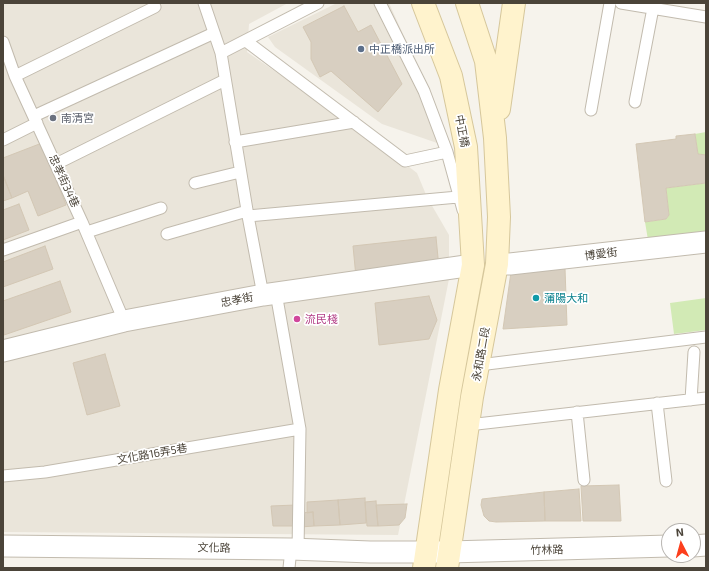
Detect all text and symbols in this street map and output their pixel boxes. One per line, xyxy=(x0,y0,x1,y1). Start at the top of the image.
place label: 中正橋派出所 xyxy=(369,42,435,56)
marker: 中正橋派出所 xyxy=(356,44,366,54)
place label: 南清宮 xyxy=(61,111,94,125)
marker: 南清宮 xyxy=(48,113,58,123)
street label: 中正橋 xyxy=(452,114,472,148)
street label: 忠孝街34巷 xyxy=(46,152,82,210)
street label: 博愛街 xyxy=(584,245,618,263)
street label: 忠孝街 xyxy=(220,290,254,310)
place label: 蒲陽大和 xyxy=(544,291,588,305)
marker: 蒲陽大和 xyxy=(531,293,541,303)
place label: 流民棧 xyxy=(305,312,338,326)
marker: 流民棧 xyxy=(292,314,302,324)
street label: 永和路二段 xyxy=(470,326,492,382)
street label: 文化路16弄5巷 xyxy=(116,441,188,467)
north arrow xyxy=(661,523,701,563)
text: N xyxy=(675,525,684,538)
street label: 文化路 xyxy=(197,541,231,555)
street label: 竹林路 xyxy=(530,543,564,557)

